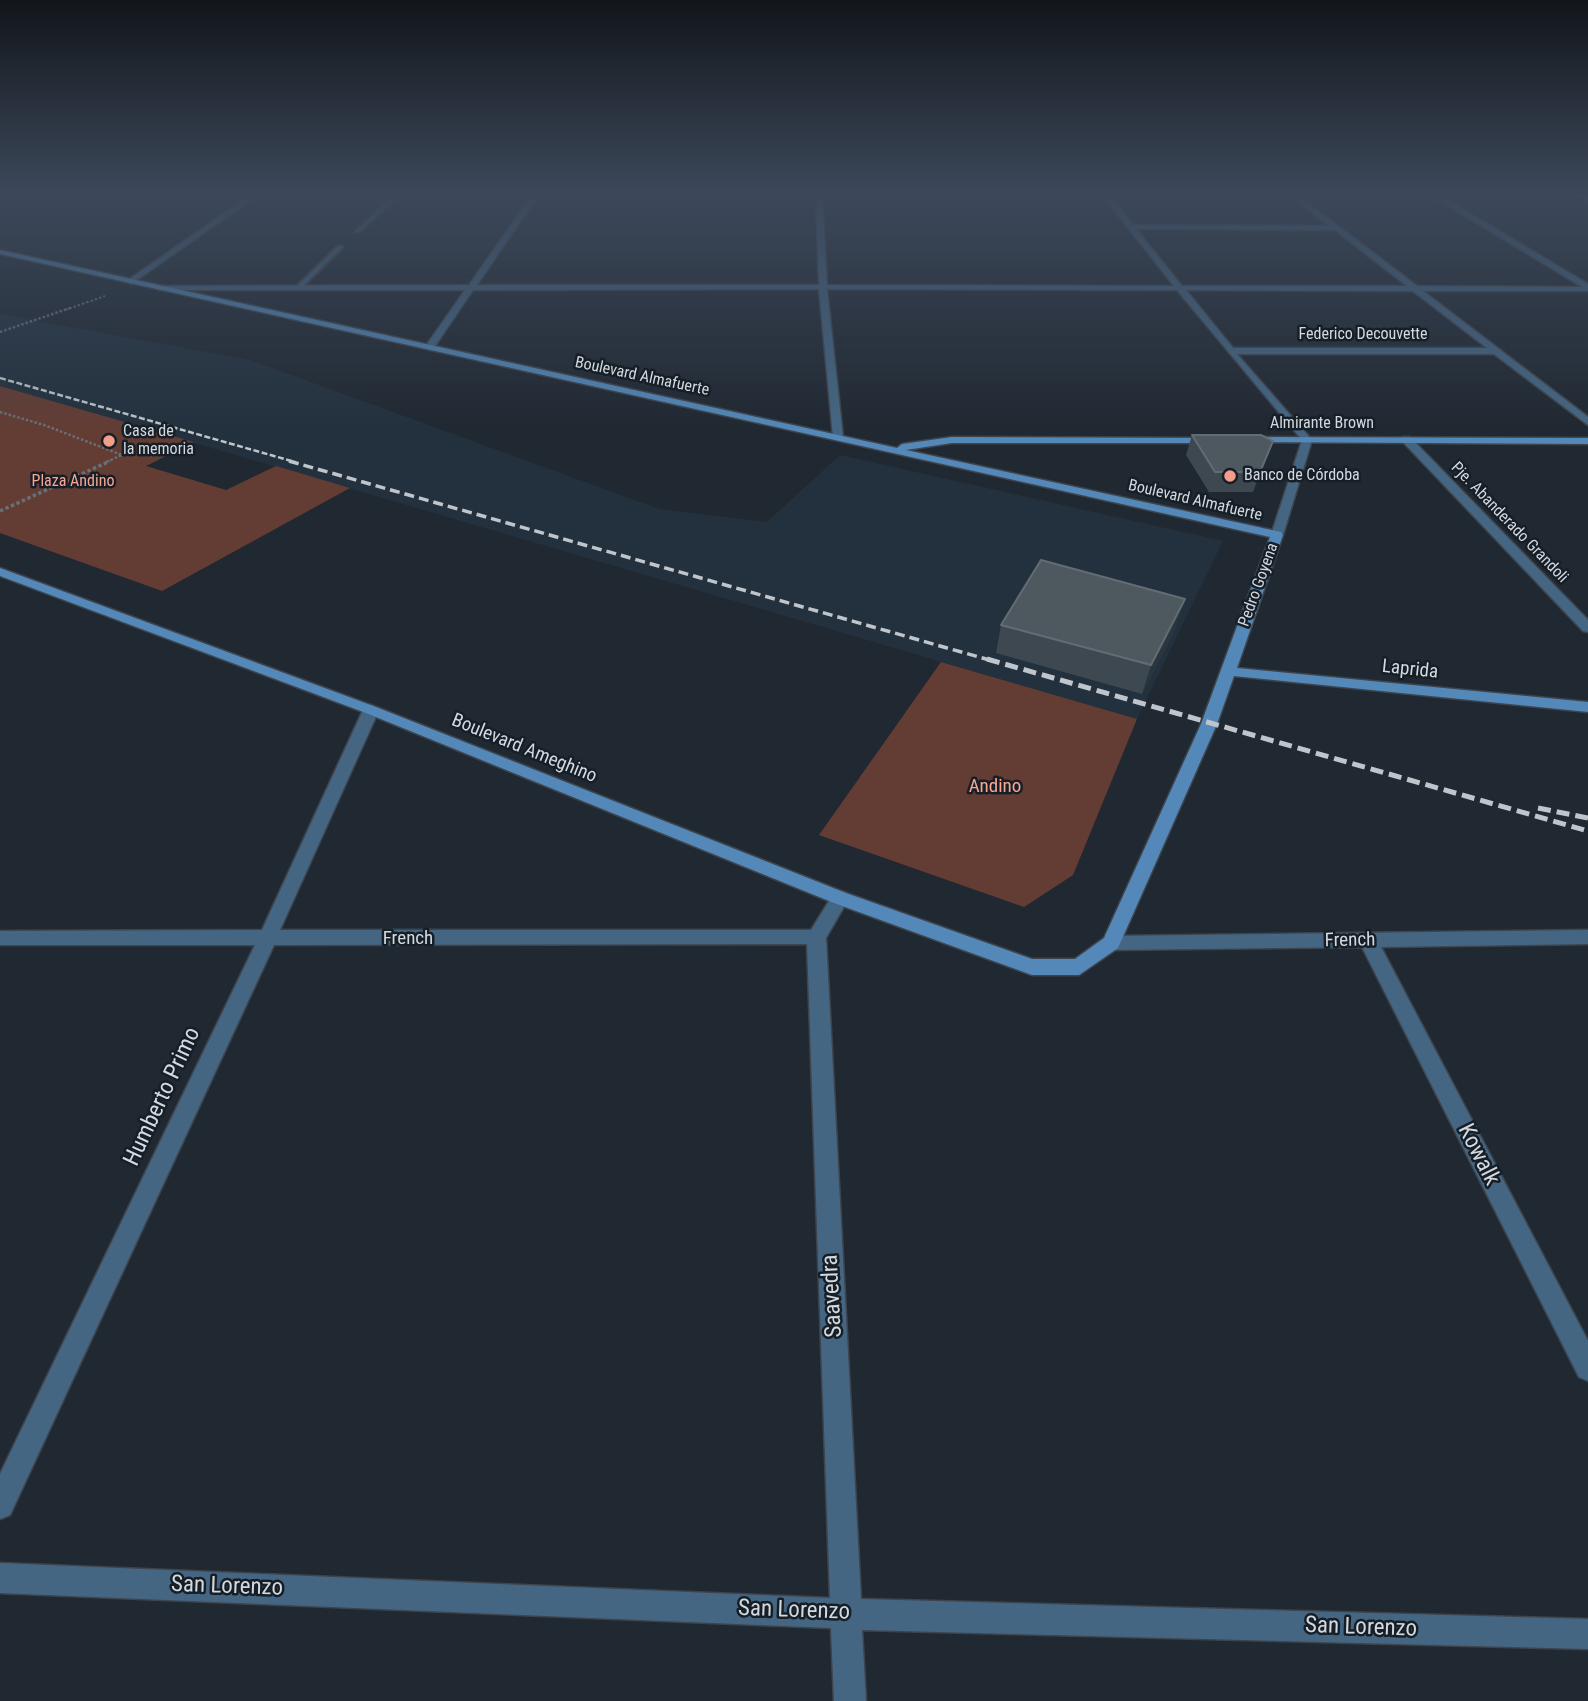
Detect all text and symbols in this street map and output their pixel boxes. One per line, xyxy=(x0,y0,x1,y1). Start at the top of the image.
street label: Federico Decouvette xyxy=(1298,325,1428,345)
street label: Boulevard Almafuerte xyxy=(573,353,711,401)
street label: Almirante Brown xyxy=(1270,414,1374,434)
place label: Casa de la memoria xyxy=(123,422,194,460)
marker: Casa de la memoria xyxy=(101,433,117,449)
street label: Pje. Abanderado Grandoli xyxy=(1446,459,1572,587)
place label: Banco de Córdoba xyxy=(1244,466,1360,486)
marker: Banco de Córdoba xyxy=(1222,468,1238,484)
park label: Plaza Andino xyxy=(32,472,114,492)
street label: Boulevard Almafuerte xyxy=(1126,476,1264,526)
street label: Pedro Goyena xyxy=(1235,541,1283,629)
street label: Laprida xyxy=(1381,656,1439,684)
street label: Boulevard Ameghino xyxy=(448,709,600,789)
park label: Andino xyxy=(969,776,1021,798)
street label: French xyxy=(383,928,433,950)
street label: French xyxy=(1325,929,1375,953)
street label: Humberto Primo xyxy=(119,1023,207,1171)
street label: Kowalk xyxy=(1451,1120,1505,1190)
street label: Saavedra xyxy=(817,1254,849,1338)
street label: San Lorenzo xyxy=(171,1571,283,1603)
street label: San Lorenzo xyxy=(738,1595,850,1627)
street label: San Lorenzo xyxy=(1305,1612,1417,1644)

